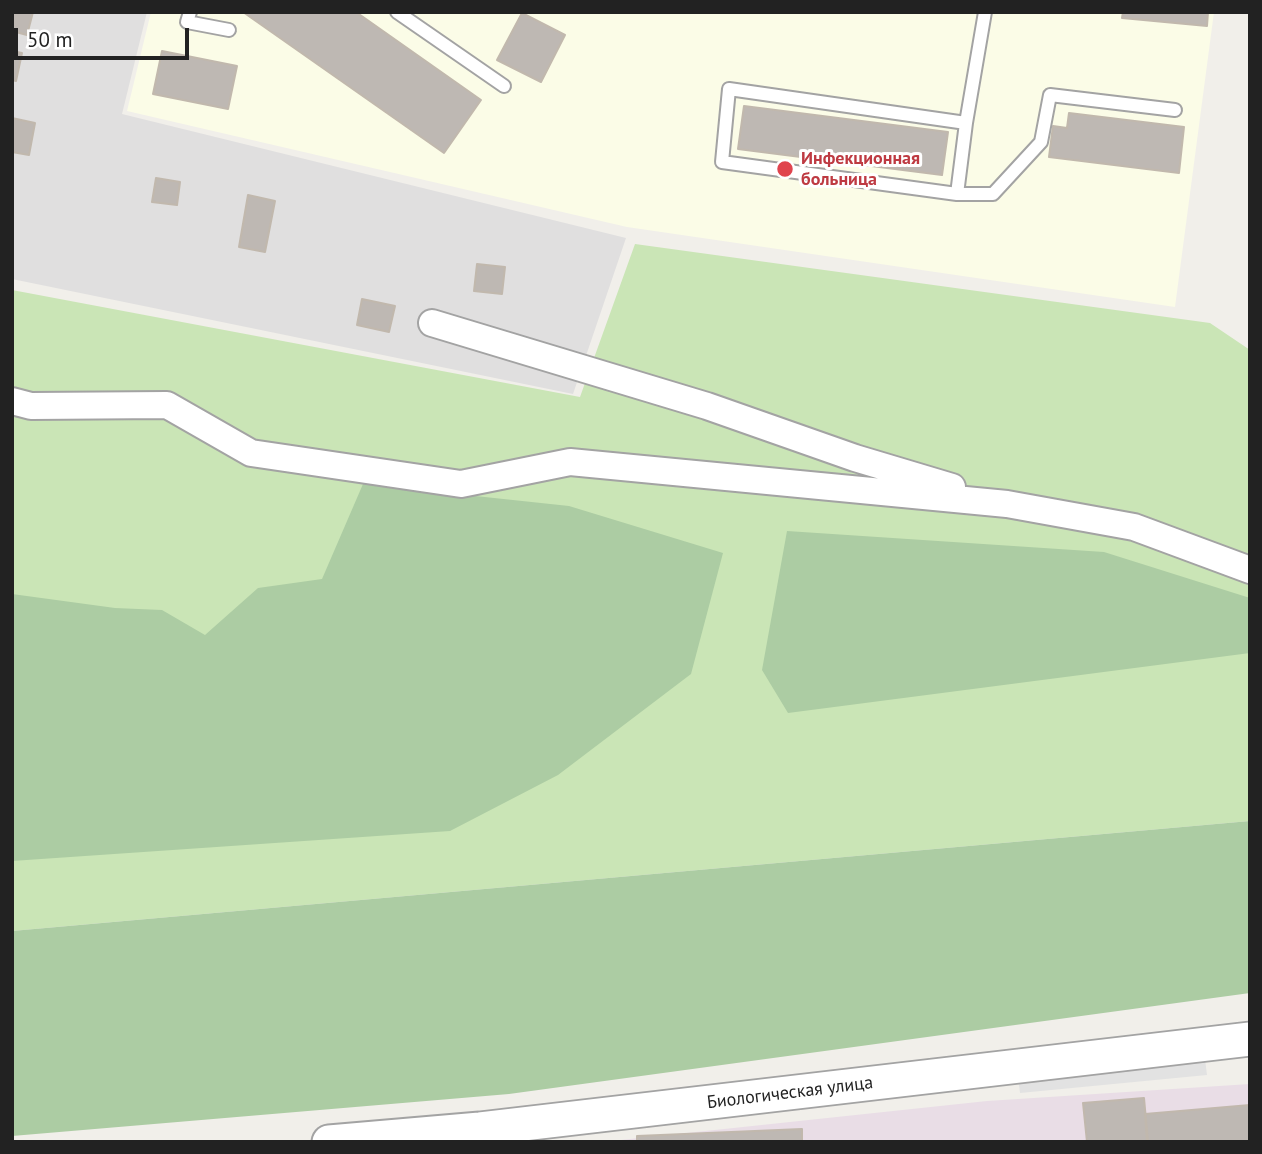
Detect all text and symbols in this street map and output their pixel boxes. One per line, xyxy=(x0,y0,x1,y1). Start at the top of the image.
scale bar xyxy=(18,14,192,58)
text: 50 m xyxy=(27,26,73,53)
place label: Инфекционная больница xyxy=(801,148,920,190)
marker: Инфекционная больница xyxy=(775,159,795,179)
street label: Биологическая улица xyxy=(706,1072,874,1114)

